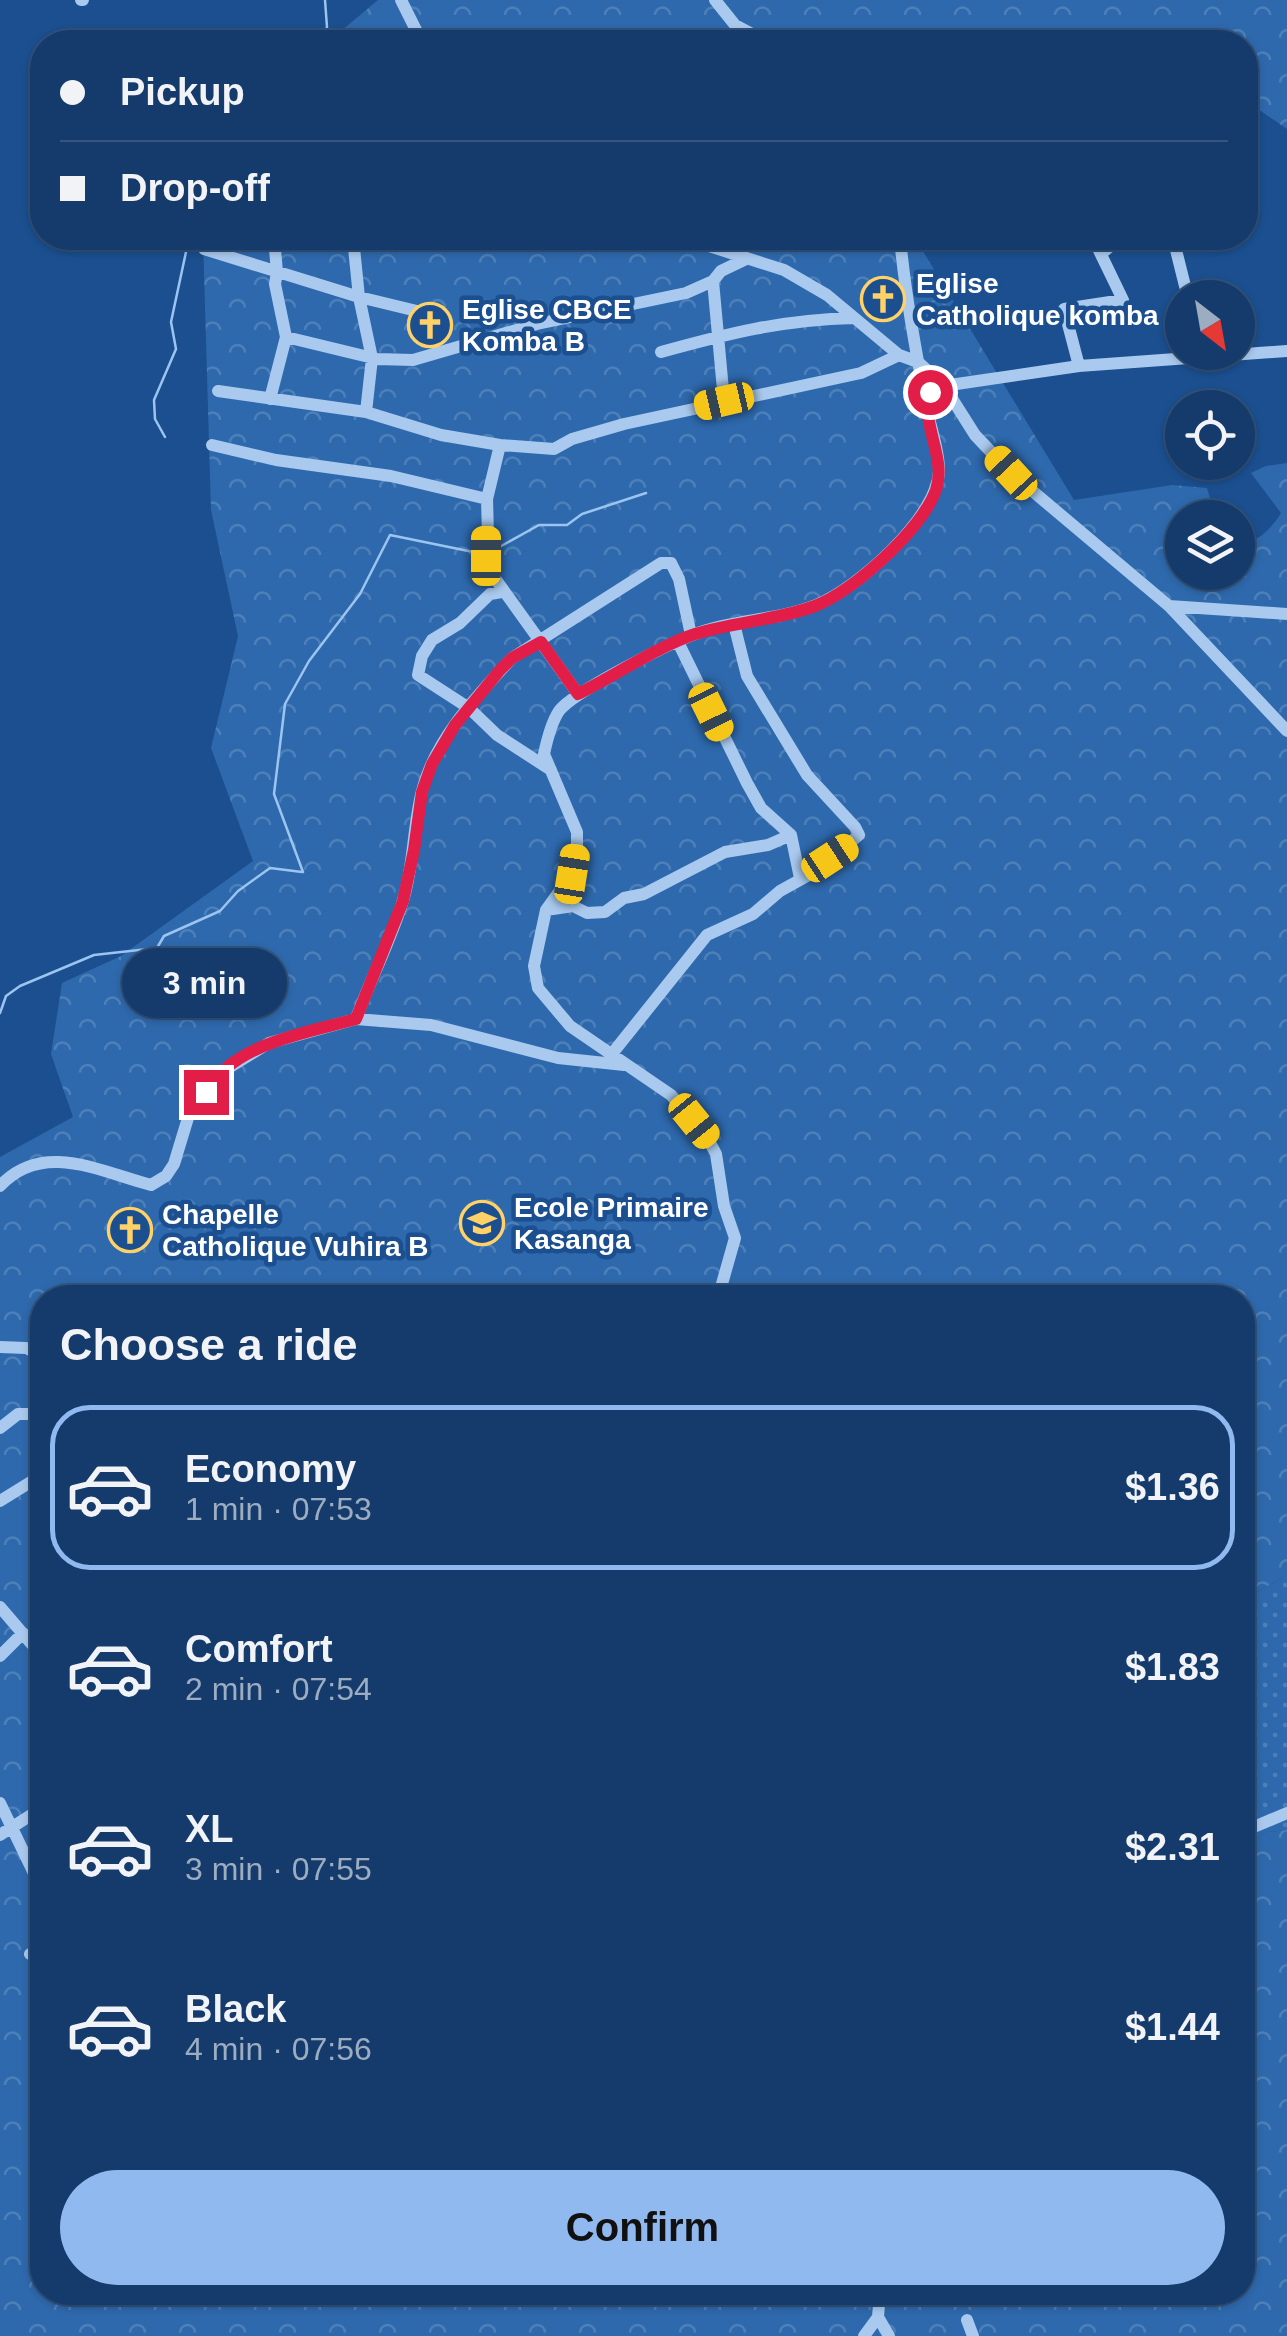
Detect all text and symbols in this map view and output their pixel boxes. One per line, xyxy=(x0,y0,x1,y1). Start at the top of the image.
text: Pickup xyxy=(120,71,245,113)
text: Drop-off xyxy=(120,167,270,209)
place label: Eglise Catholique komba xyxy=(916,268,1159,331)
church icon: Eglise Catholique komba xyxy=(860,276,906,322)
north arrow xyxy=(1165,280,1255,370)
map controls xyxy=(1165,280,1255,590)
place label: Eglise CBCE Komba B xyxy=(462,294,632,357)
church icon: Eglise CBCE Komba B xyxy=(407,302,453,348)
route start xyxy=(908,370,953,415)
car xyxy=(691,380,757,422)
button: locate xyxy=(1165,390,1255,480)
car xyxy=(980,441,1042,505)
button: layers xyxy=(1165,500,1255,590)
car xyxy=(471,526,501,586)
car xyxy=(684,678,738,746)
car xyxy=(797,829,863,887)
car xyxy=(552,842,592,906)
callout: 3 min xyxy=(124,947,288,1017)
text: 3 min xyxy=(163,965,246,1001)
route end xyxy=(184,1070,229,1115)
car xyxy=(663,1088,725,1154)
place label: Ecole Primaire Kasanga xyxy=(514,1192,709,1255)
place label: Chapelle Catholique Vuhira B xyxy=(162,1199,429,1262)
school or university icon: Ecole Primaire Kasanga xyxy=(459,1200,505,1246)
church icon: Chapelle Catholique Vuhira B xyxy=(107,1207,153,1253)
text: Choose a ride xyxy=(60,1319,358,1370)
icon: car xyxy=(65,1443,155,1533)
text: Economy xyxy=(185,1448,356,1490)
text: $1.36 xyxy=(1125,1466,1220,1508)
text: 1 min · 07:53 xyxy=(185,1491,372,1527)
icon: car xyxy=(65,1623,155,1713)
text: Comfort xyxy=(185,1628,333,1670)
text: $1.83 xyxy=(1125,1646,1220,1688)
text: 2 min · 07:54 xyxy=(185,1671,372,1707)
icon: car xyxy=(65,1803,155,1893)
text: XL xyxy=(185,1808,234,1850)
text: $2.31 xyxy=(1125,1826,1220,1868)
text: 3 min · 07:55 xyxy=(185,1851,372,1887)
icon: car xyxy=(65,1983,155,2073)
text: Black xyxy=(185,1988,286,2030)
text: $1.44 xyxy=(1125,2006,1220,2048)
text: 4 min · 07:56 xyxy=(185,2031,372,2067)
button: Confirm xyxy=(60,2170,1225,2285)

